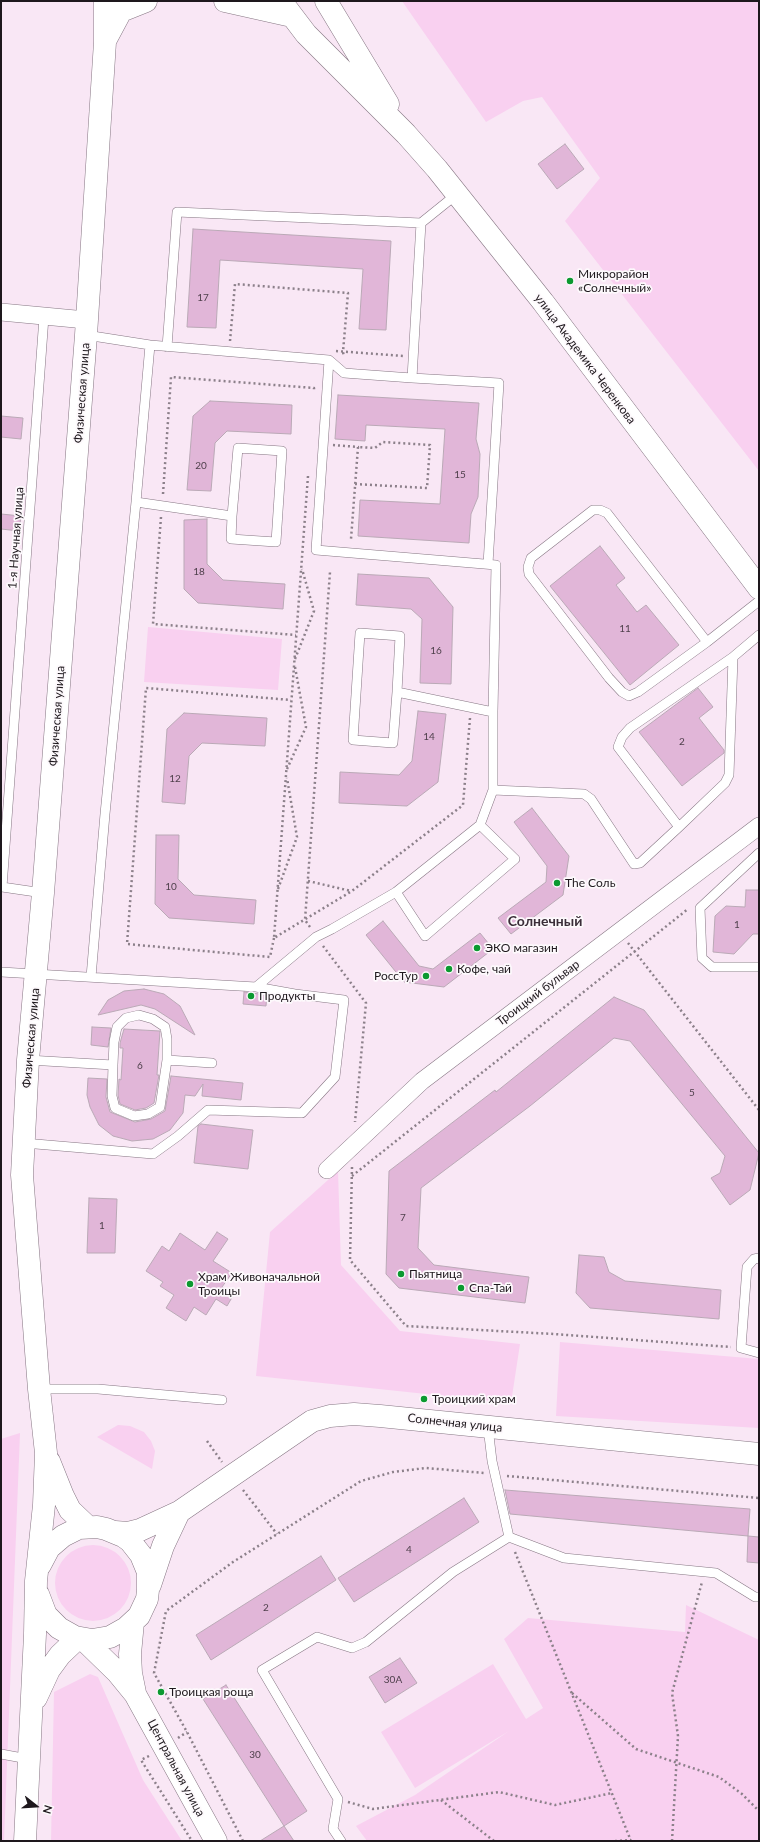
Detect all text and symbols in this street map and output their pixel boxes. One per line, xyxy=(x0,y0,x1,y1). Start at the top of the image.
place label: Микрорайон «Солнечный» xyxy=(578,267,651,295)
marker: Микрорайон «Солнечный» xyxy=(565,276,575,286)
street label: улица Академика Черенкова xyxy=(531,291,639,427)
house number: 17 xyxy=(197,292,209,304)
street label: Физическая улица xyxy=(71,342,93,444)
house number: 20 xyxy=(195,460,207,472)
house number: 15 xyxy=(454,469,466,481)
street label: 1-я Научная улица xyxy=(5,487,27,589)
house number: 18 xyxy=(193,566,205,578)
house number: 11 xyxy=(619,623,631,635)
house number: 16 xyxy=(430,645,442,657)
street label: Физическая улица xyxy=(46,665,68,767)
house number: 14 xyxy=(423,731,435,743)
house number: 2 xyxy=(679,736,685,748)
house number: 12 xyxy=(169,773,181,785)
place label: The Соль xyxy=(565,876,615,890)
marker: The Соль xyxy=(552,878,562,888)
house number: 10 xyxy=(165,881,177,893)
district label: Солнечный xyxy=(508,913,582,929)
house number: 1 xyxy=(734,919,740,931)
place label: ЭКО магазин xyxy=(485,941,558,955)
marker: ЭКО магазин xyxy=(472,943,482,953)
street label: Троицкий бульвар xyxy=(494,957,582,1029)
place label: Кофе, чай xyxy=(457,962,511,976)
marker: Кофе, чай xyxy=(444,964,454,974)
place label: РоссТур xyxy=(374,969,418,983)
marker: РоссТур xyxy=(421,971,431,981)
street label: Физическая улица xyxy=(19,987,43,1089)
place label: Продукты xyxy=(259,989,315,1003)
marker: Продукты xyxy=(246,991,256,1001)
house number: 6 xyxy=(137,1060,143,1072)
house number: 5 xyxy=(689,1087,695,1099)
house number: 7 xyxy=(400,1212,406,1224)
house number: 1 xyxy=(99,1220,105,1232)
place label: Пьятница xyxy=(409,1267,462,1281)
marker: Пьятница xyxy=(396,1269,406,1279)
place label: Храм Живоначальной Троицы xyxy=(198,1270,320,1298)
marker: Храм Живоначальной Троицы xyxy=(185,1279,195,1289)
place label: Спа-Тай xyxy=(469,1281,512,1295)
marker: Спа-Тай xyxy=(456,1283,466,1293)
place label: Троицкий храм xyxy=(432,1392,516,1406)
marker: Троицкий храм xyxy=(419,1394,429,1404)
street label: Солнечная улица xyxy=(407,1411,503,1435)
house number: 4 xyxy=(406,1544,412,1556)
house number: 2 xyxy=(263,1602,269,1614)
house number: 30А xyxy=(384,1674,402,1686)
place label: Троицкая роща xyxy=(169,1685,253,1699)
marker: Троицкая роща xyxy=(156,1687,166,1697)
street label: Центральная улица xyxy=(144,1717,208,1819)
house number: 30 xyxy=(249,1749,261,1761)
north arrow xyxy=(16,1786,56,1826)
text: N xyxy=(40,1804,55,1816)

